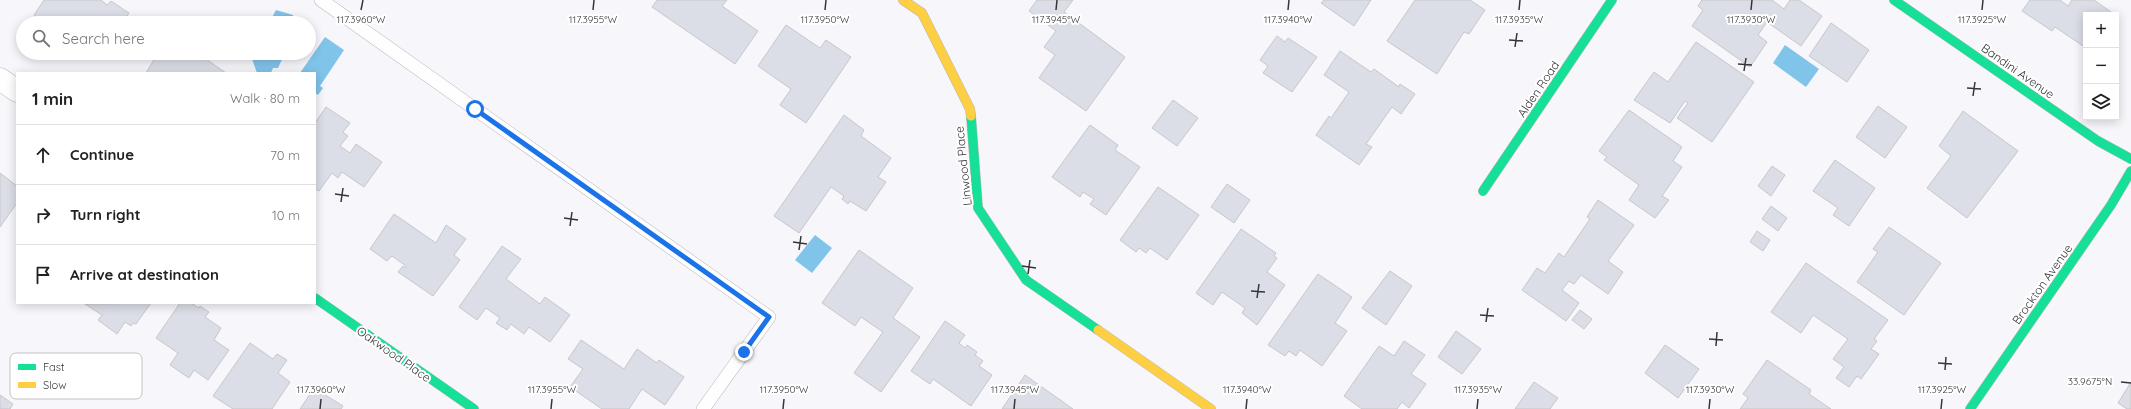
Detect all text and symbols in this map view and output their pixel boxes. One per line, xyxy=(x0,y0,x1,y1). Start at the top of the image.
map controls xyxy=(2083,12,2119,120)
button: + xyxy=(2083,12,2119,48)
text: 117.3960°W xyxy=(337,13,386,26)
text: 117.3955°W xyxy=(569,13,618,26)
text: 117.3950°W xyxy=(801,13,850,26)
text: 117.3945°W xyxy=(1032,13,1080,26)
text: 117.3940°W xyxy=(1264,13,1313,26)
text: 117.3935°W xyxy=(1495,13,1543,26)
text: 117.3930°W xyxy=(1727,13,1776,26)
text: 117.3925°W xyxy=(1958,13,2007,26)
search box xyxy=(16,16,316,60)
icon: search xyxy=(30,27,52,49)
text: Search here xyxy=(62,29,145,48)
street label: Bandini Avenue xyxy=(1979,40,2058,102)
button: − xyxy=(2083,48,2119,84)
street label: Alden Road xyxy=(1514,58,1562,120)
button: layers xyxy=(2083,84,2119,120)
text: 1 min xyxy=(32,88,73,109)
text: Walk · 80 m xyxy=(230,90,300,106)
route start xyxy=(466,100,484,118)
street label: Linwood Place xyxy=(951,125,975,207)
icon: ahead xyxy=(32,144,54,166)
text: Continue xyxy=(70,145,134,164)
text: 70 m xyxy=(270,147,300,163)
icon: right xyxy=(32,204,54,226)
text: Turn right xyxy=(70,205,141,224)
text: 10 m xyxy=(272,207,300,223)
street label: Brockton Avenue xyxy=(2009,241,2075,327)
icon: arrive xyxy=(32,264,54,286)
text: Arrive at destination xyxy=(70,265,219,284)
street label: Oakwood Place xyxy=(354,323,434,385)
route end xyxy=(735,343,753,361)
legend xyxy=(10,353,142,399)
text: Fast xyxy=(43,360,65,374)
text: 33.9675°N xyxy=(2068,375,2112,388)
text: Slow xyxy=(43,378,67,392)
text: 117.3960°W xyxy=(297,383,346,396)
text: 117.3955°W xyxy=(528,383,577,396)
text: 117.3950°W xyxy=(760,383,809,396)
text: 117.3945°W xyxy=(991,383,1039,396)
text: 117.3940°W xyxy=(1223,383,1272,396)
text: 117.3935°W xyxy=(1454,383,1502,396)
text: 117.3930°W xyxy=(1686,383,1735,396)
text: 117.3925°W xyxy=(1918,383,1967,396)

